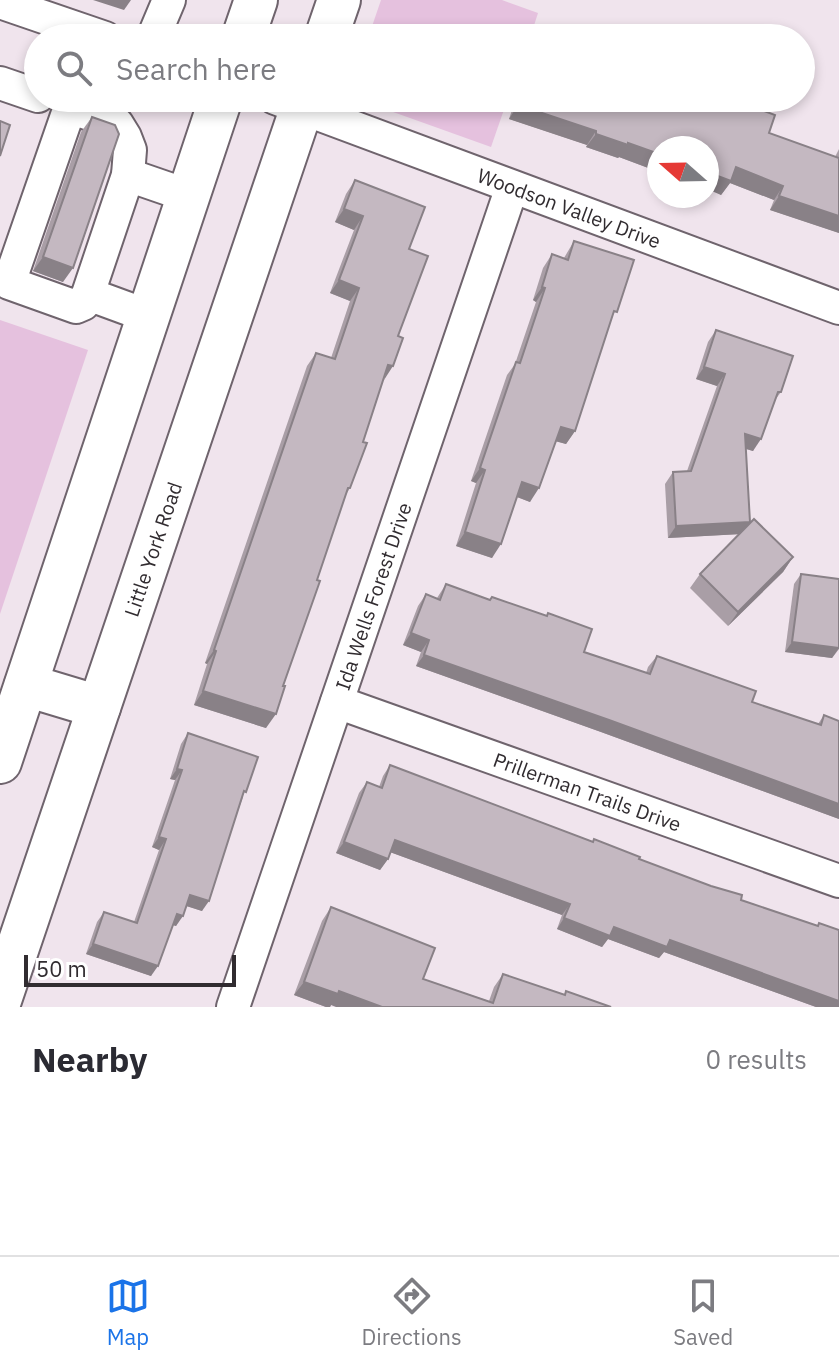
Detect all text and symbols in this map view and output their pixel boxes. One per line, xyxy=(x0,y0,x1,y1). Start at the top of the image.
search box xyxy=(24,24,815,112)
icon: search xyxy=(52,46,96,90)
text: Search here xyxy=(116,49,277,88)
north arrow xyxy=(647,136,719,208)
street label: Woodson Valley Drive xyxy=(474,161,665,254)
street label: Little York Road xyxy=(117,478,188,620)
street label: Ida Wells Forest Drive xyxy=(328,499,417,694)
street label: Prillerman Trails Drive xyxy=(490,745,685,837)
scale bar xyxy=(24,951,236,987)
text: 50 m xyxy=(36,954,87,983)
text: Nearby xyxy=(32,1037,147,1081)
text: 0 results xyxy=(705,1042,807,1076)
tab: Map xyxy=(106,1274,150,1351)
tab: Directions xyxy=(362,1274,462,1351)
tab: Saved xyxy=(673,1274,733,1351)

